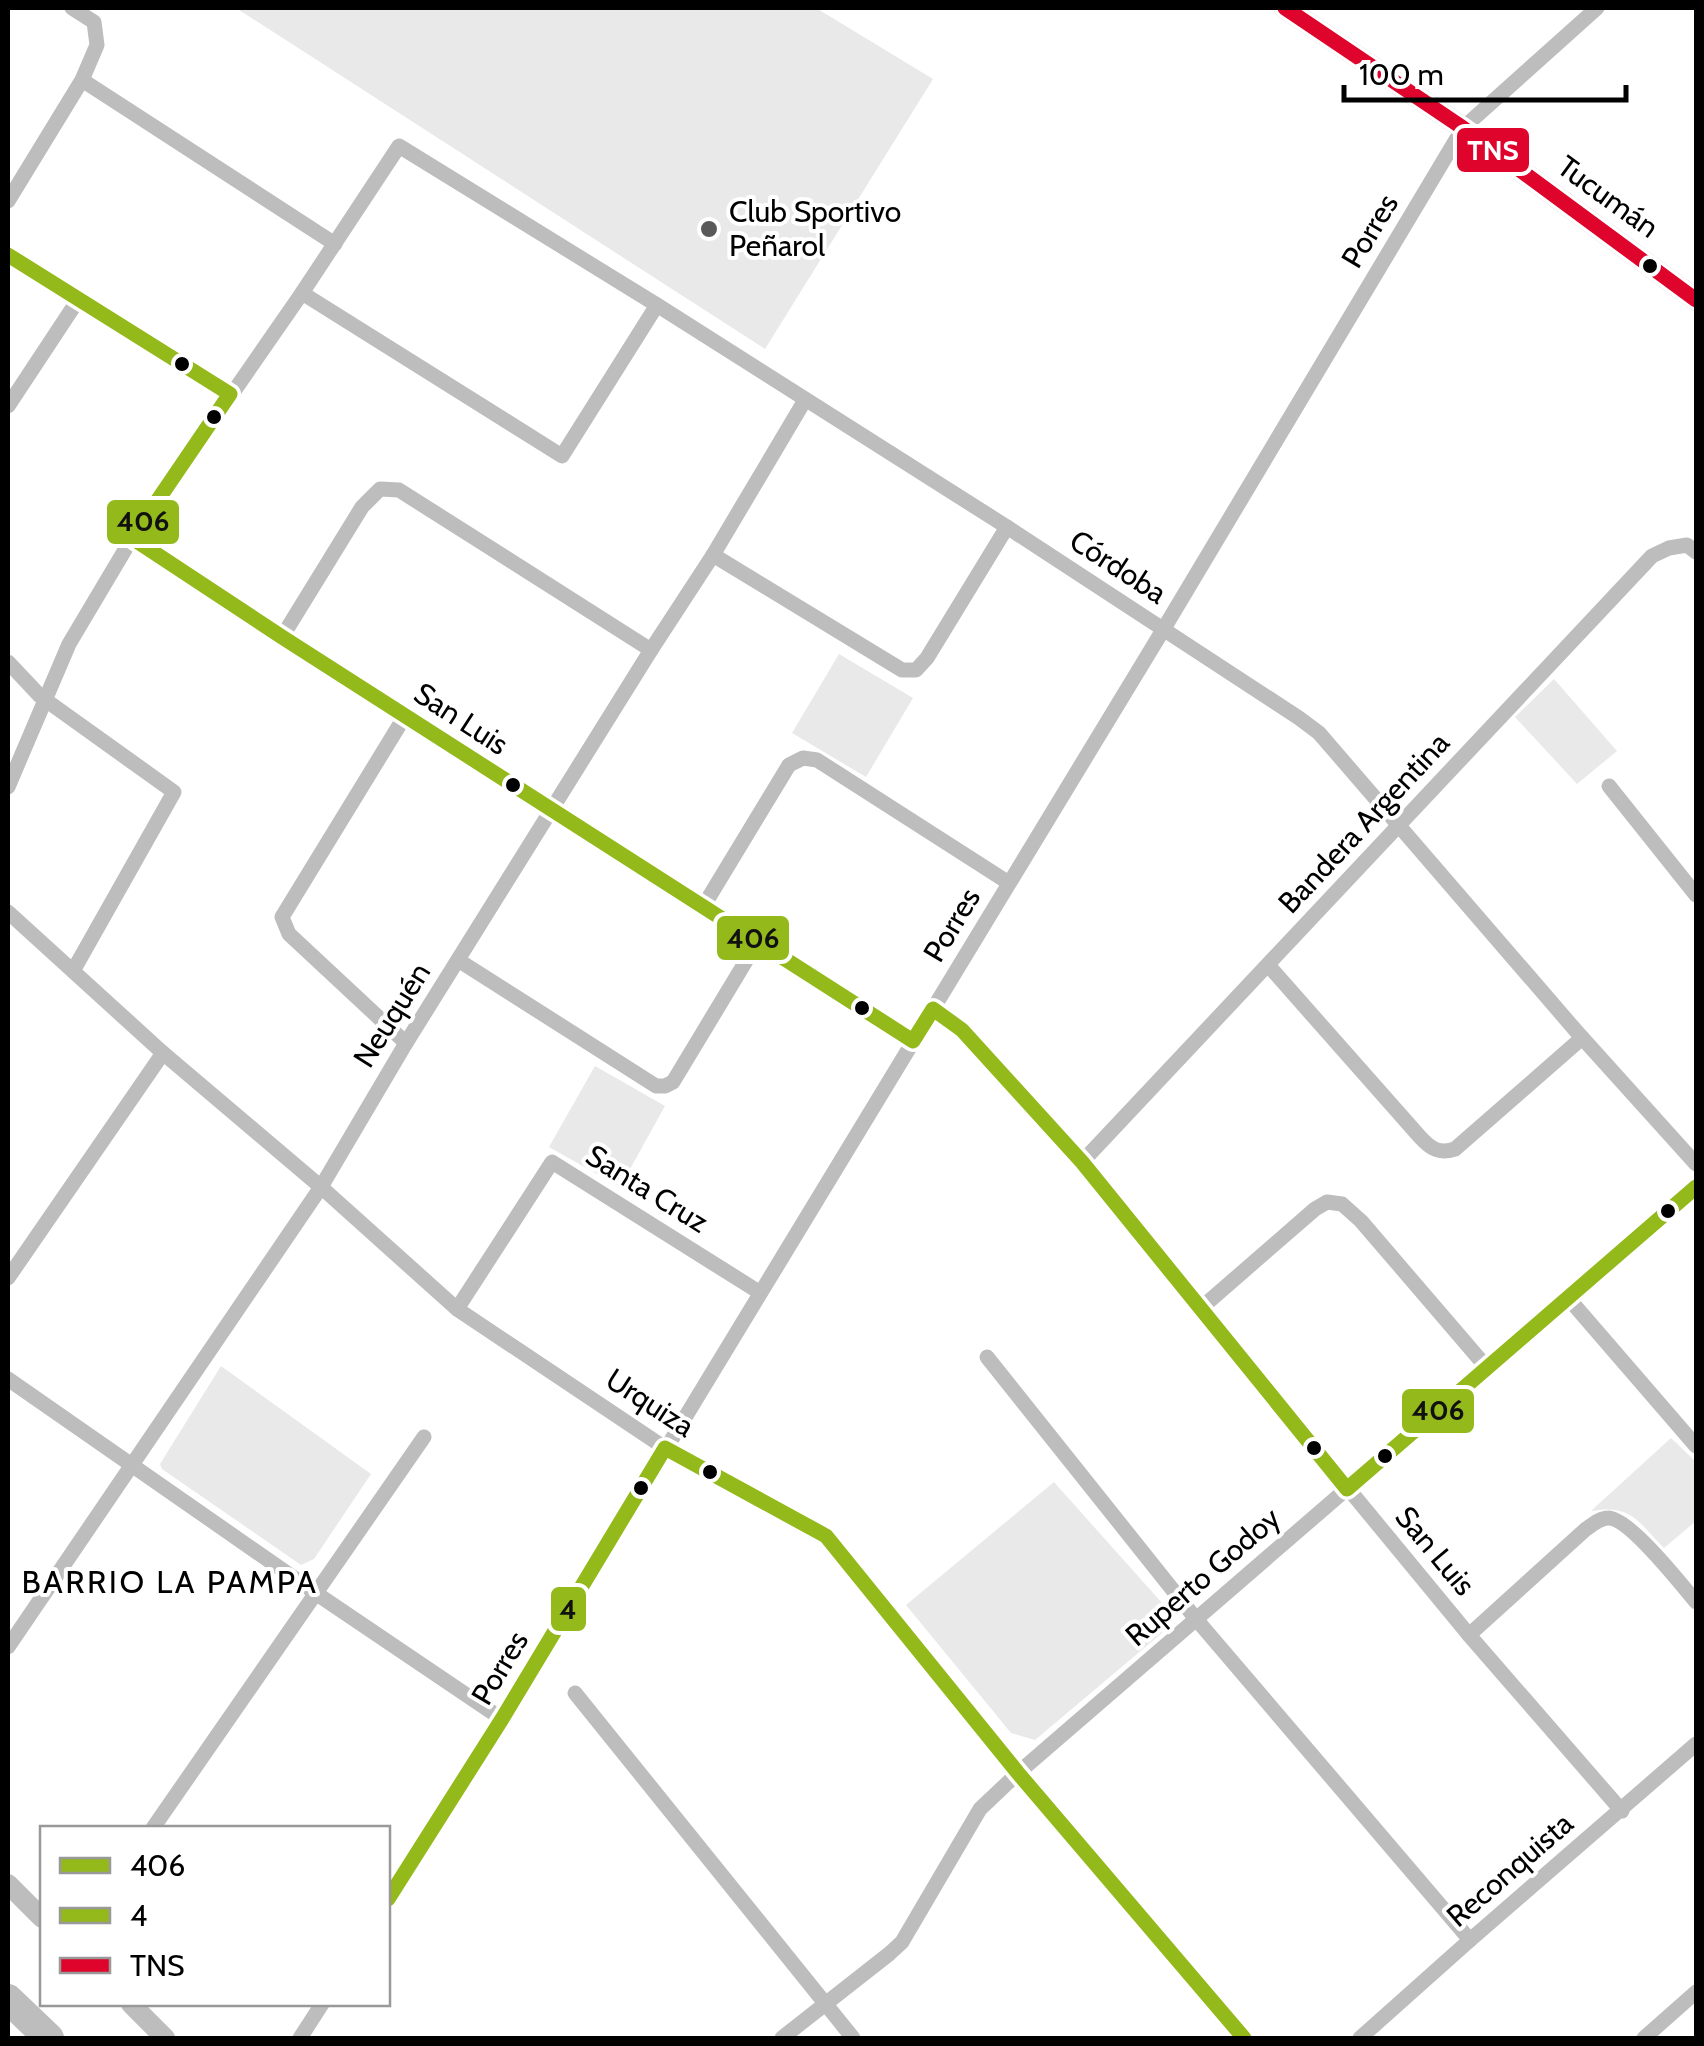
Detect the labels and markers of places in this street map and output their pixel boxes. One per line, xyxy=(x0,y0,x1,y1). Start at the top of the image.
place label: Club Sportivo Peñarol xyxy=(729,193,901,264)
marker: Club Sportivo Peñarol xyxy=(698,218,720,240)
unlabelled marker xyxy=(1640,256,1660,276)
unlabelled marker xyxy=(172,354,192,374)
unlabelled marker xyxy=(204,407,224,427)
unlabelled marker xyxy=(503,775,523,795)
unlabelled marker xyxy=(852,998,872,1018)
unlabelled marker xyxy=(1658,1201,1678,1221)
unlabelled marker xyxy=(1304,1438,1324,1458)
unlabelled marker xyxy=(1375,1446,1395,1466)
unlabelled marker xyxy=(700,1462,720,1482)
unlabelled marker xyxy=(631,1478,651,1498)

